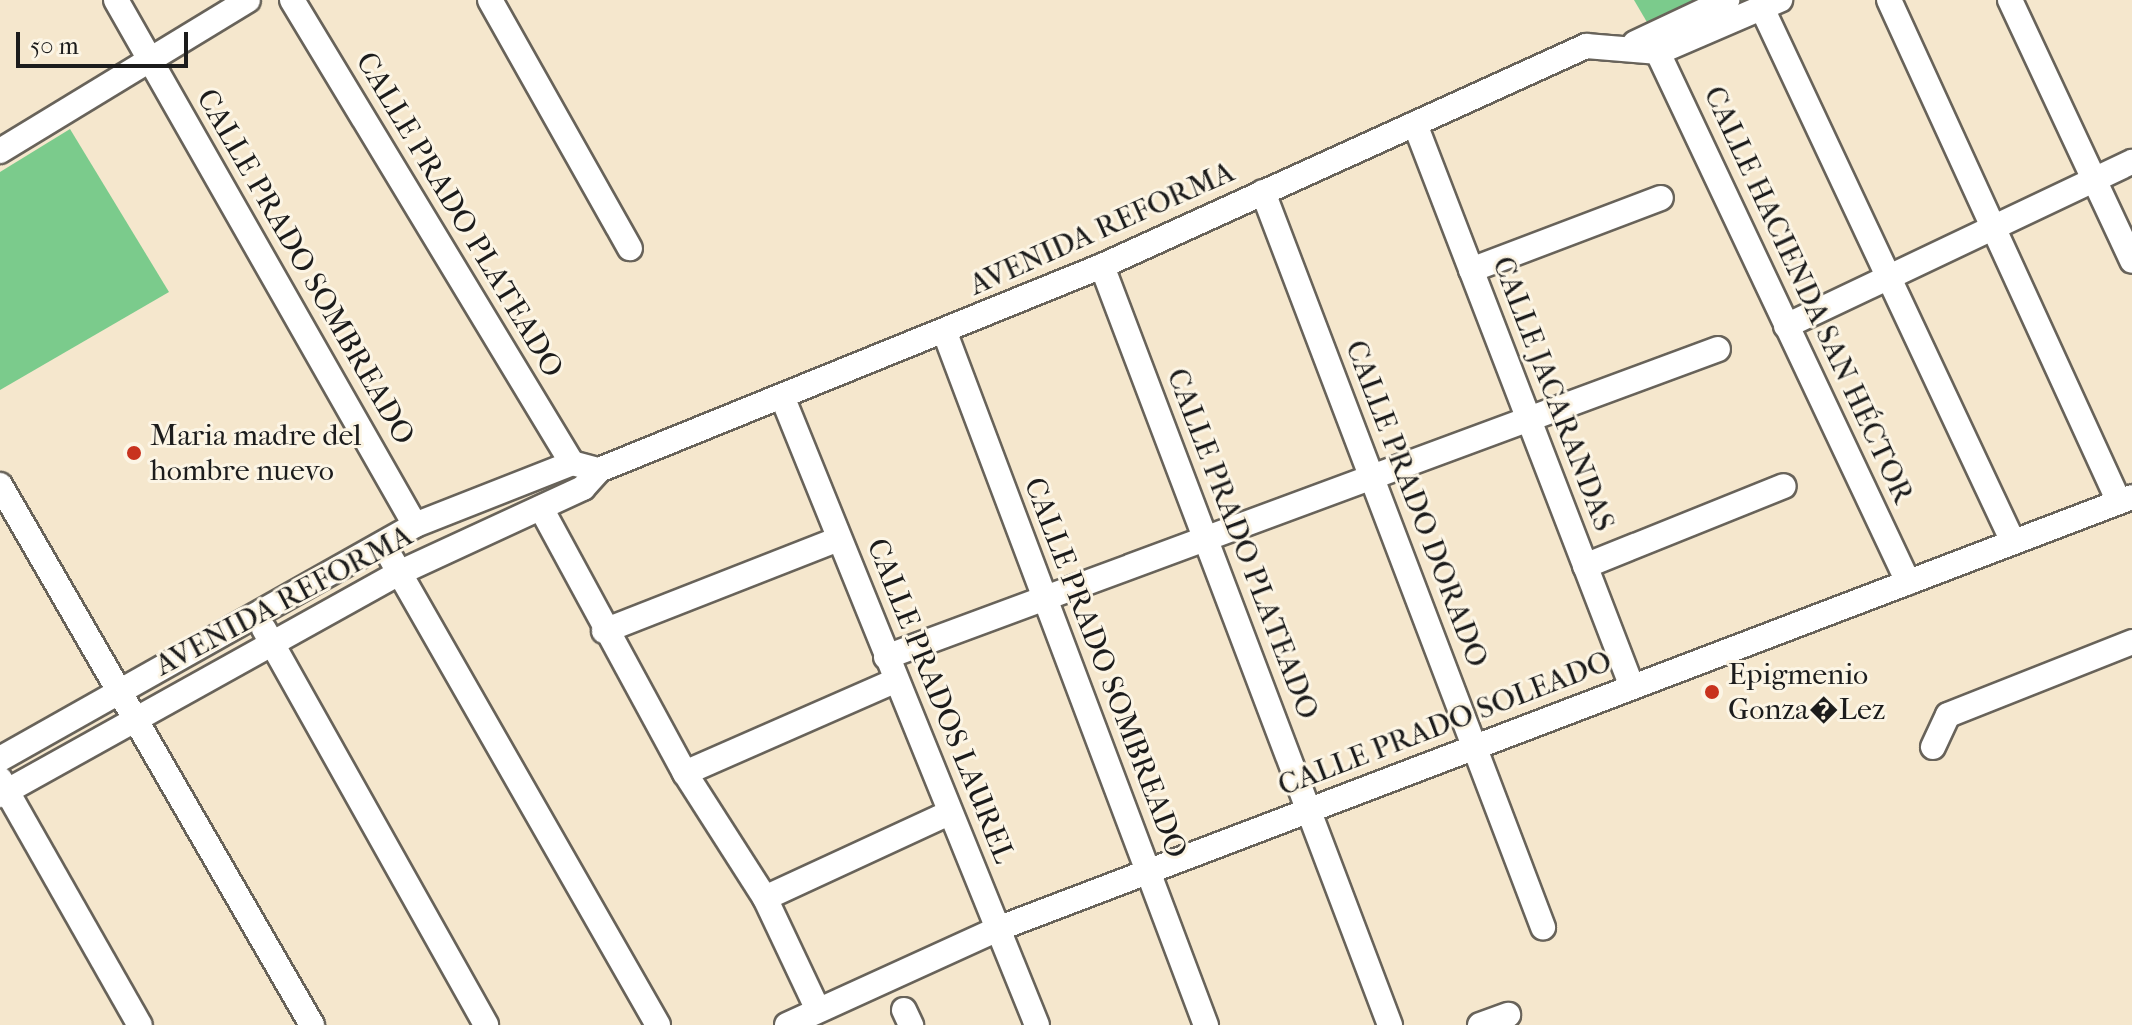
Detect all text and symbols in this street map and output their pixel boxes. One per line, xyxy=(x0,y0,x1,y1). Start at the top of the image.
scale bar xyxy=(20,16,192,66)
text: 50 m xyxy=(30,32,79,60)
street label: CALLE PRADO PLATEADO xyxy=(348,46,570,384)
street label: CALLE HACIENDA SAN HÉCTOR xyxy=(1695,81,1921,509)
street label: CALLE PRADO SOMBREADO xyxy=(188,83,422,451)
street label: AVENIDA REFORMA xyxy=(964,154,1240,304)
street label: CALLE JACARANDAS xyxy=(1484,252,1622,536)
street label: CALLE PRADO DORADO xyxy=(1337,336,1495,672)
street label: CALLE PRADO PLATEADO xyxy=(1158,364,1326,724)
place label: Maria madre del hombre nuevo xyxy=(150,418,362,488)
marker: Maria madre del hombre nuevo xyxy=(125,444,143,462)
street label: CALLE PRADO SOMBREADO xyxy=(1016,473,1194,863)
street label: AVENIDA REFORMA xyxy=(149,518,419,684)
street label: CALLE PRADOS LAUREL xyxy=(858,533,1022,869)
street label: CALLE PRADO SOLEADO xyxy=(1273,644,1617,804)
place label: Epigmenio Gonza�Lez xyxy=(1728,657,1885,728)
marker: Epigmenio Gonza�Lez xyxy=(1703,683,1721,701)

